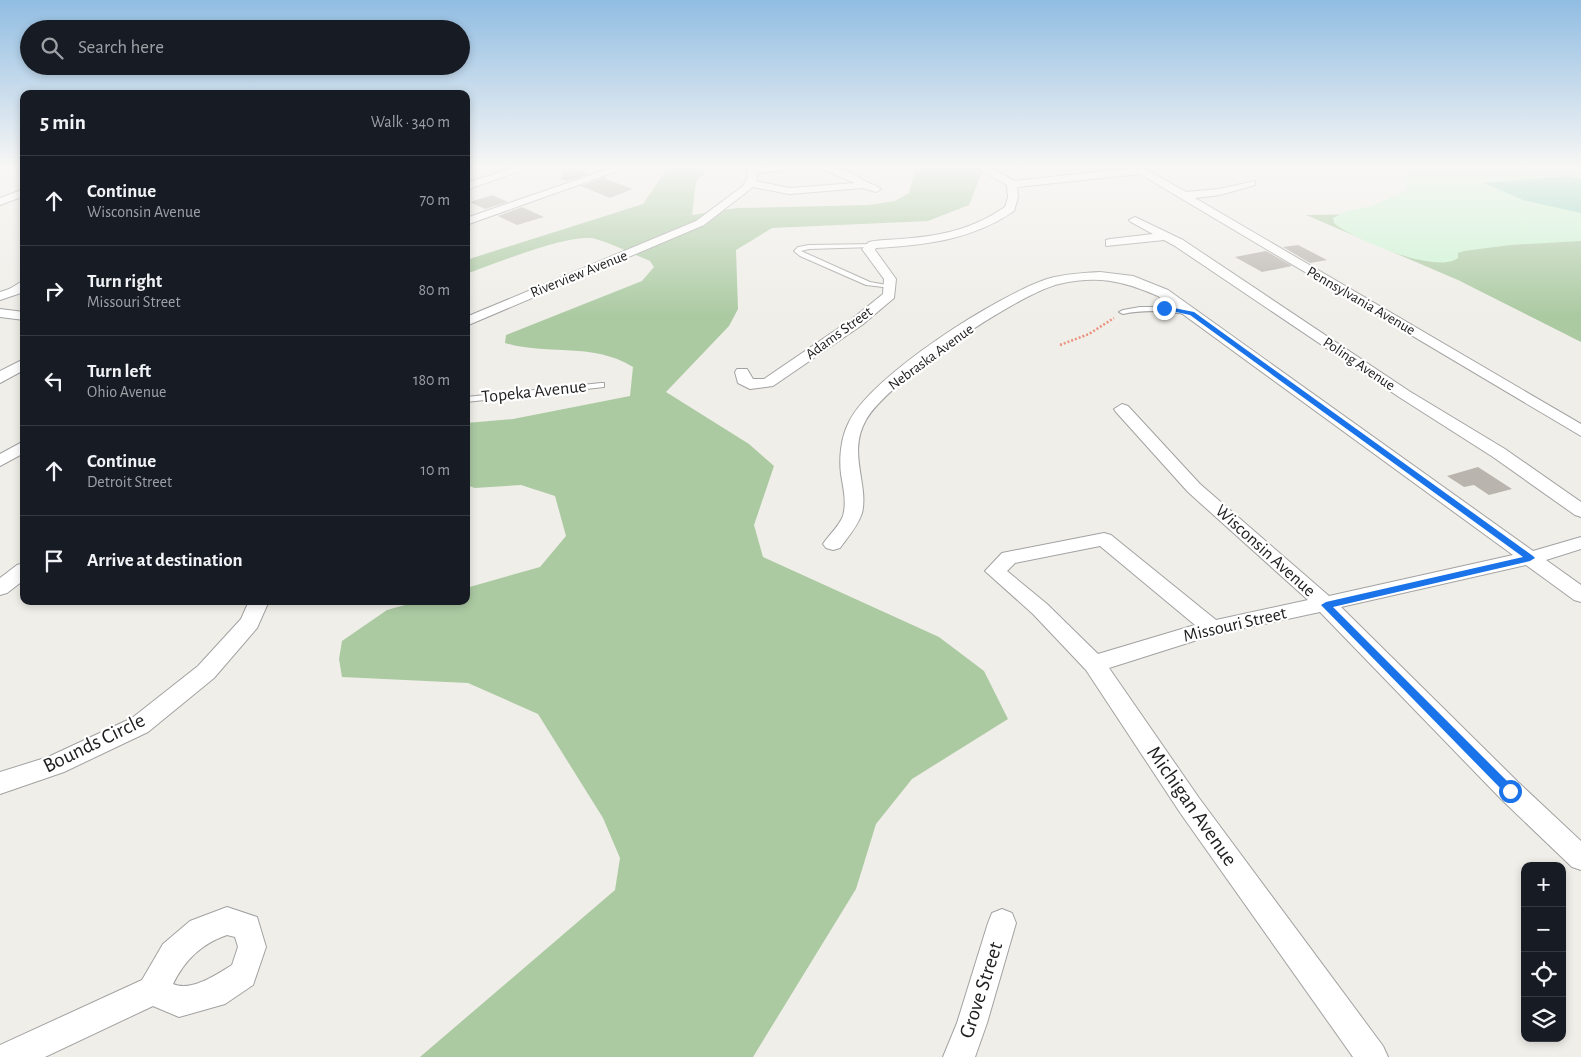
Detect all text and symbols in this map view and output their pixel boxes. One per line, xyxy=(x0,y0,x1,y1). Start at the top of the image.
search box xyxy=(20,20,470,75)
icon: search xyxy=(38,34,66,62)
text: Search here xyxy=(78,38,164,57)
text: 5 min xyxy=(40,112,86,133)
text: Walk · 340 m xyxy=(371,114,450,130)
text: Continue xyxy=(87,182,156,201)
icon: ahead xyxy=(40,187,68,215)
text: 70 m xyxy=(419,192,450,208)
text: Wisconsin Avenue xyxy=(87,204,201,220)
street label: Riverview Avenue xyxy=(528,248,630,300)
street label: Pennsylvania Avenue xyxy=(1304,264,1418,338)
text: Turn right xyxy=(87,272,162,291)
icon: right xyxy=(40,277,68,305)
text: 80 m xyxy=(419,282,450,298)
text: Missouri Street xyxy=(87,294,181,310)
route end xyxy=(1153,297,1176,320)
street label: Adams Street xyxy=(803,304,875,362)
street label: Nebraska Avenue xyxy=(886,321,976,393)
street label: Poling Avenue xyxy=(1320,335,1398,394)
text: Turn left xyxy=(87,362,151,381)
icon: left xyxy=(40,367,68,395)
text: 180 m xyxy=(413,372,450,388)
street label: Topeka Avenue xyxy=(481,378,587,406)
text: Ohio Avenue xyxy=(87,384,167,400)
text: Continue xyxy=(87,452,156,471)
icon: ahead xyxy=(40,457,68,485)
text: 10 m xyxy=(421,462,450,478)
text: Detroit Street xyxy=(87,474,172,490)
street label: Wisconsin Avenue xyxy=(1212,502,1318,600)
icon: arrive xyxy=(40,547,68,575)
text: Arrive at destination xyxy=(87,551,243,570)
street label: Missouri Street xyxy=(1182,604,1289,646)
street label: Bounds Circle xyxy=(40,709,148,777)
street label: Michigan Avenue xyxy=(1143,742,1241,870)
route start xyxy=(1499,780,1522,803)
map controls xyxy=(1521,862,1566,1042)
button: + xyxy=(1521,862,1566,907)
button: − xyxy=(1521,907,1566,952)
street label: Grove Street xyxy=(956,939,1007,1041)
button: locate xyxy=(1521,952,1566,997)
button: layers xyxy=(1521,997,1566,1042)

